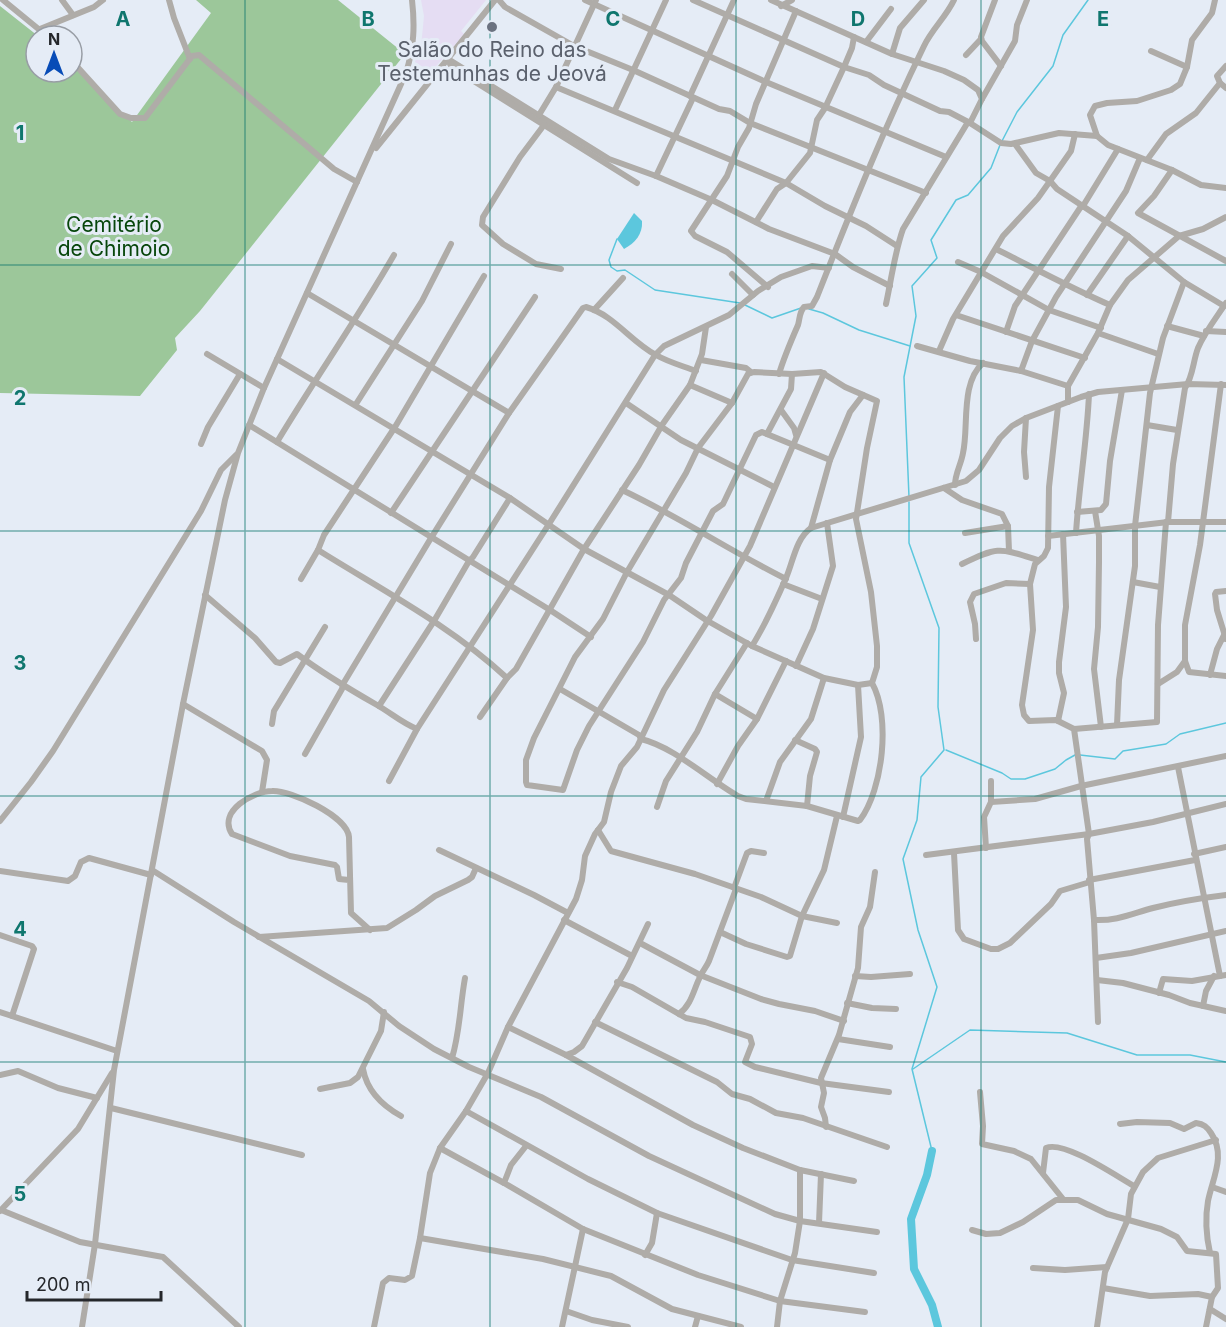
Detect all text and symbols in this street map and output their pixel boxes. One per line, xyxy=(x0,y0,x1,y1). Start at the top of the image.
text: A xyxy=(116,7,131,31)
text: B xyxy=(361,7,375,31)
text: C xyxy=(606,7,620,31)
text: D xyxy=(851,7,865,31)
text: E xyxy=(1097,7,1109,31)
marker: Salão do Reino das Testemunhas de Jeová xyxy=(485,20,499,34)
north arrow xyxy=(24,24,84,84)
text: N xyxy=(48,29,60,49)
place label: Salão do Reino das Testemunhas de Jeová xyxy=(377,37,607,86)
text: 1 xyxy=(16,121,24,145)
park label: Cemitério de Chimoio xyxy=(58,212,170,261)
text: 2 xyxy=(14,386,26,410)
text: 3 xyxy=(14,651,26,675)
text: 4 xyxy=(13,917,27,941)
text: 5 xyxy=(14,1182,26,1206)
scale bar xyxy=(27,1264,160,1302)
text: 200 m xyxy=(36,1274,91,1295)

